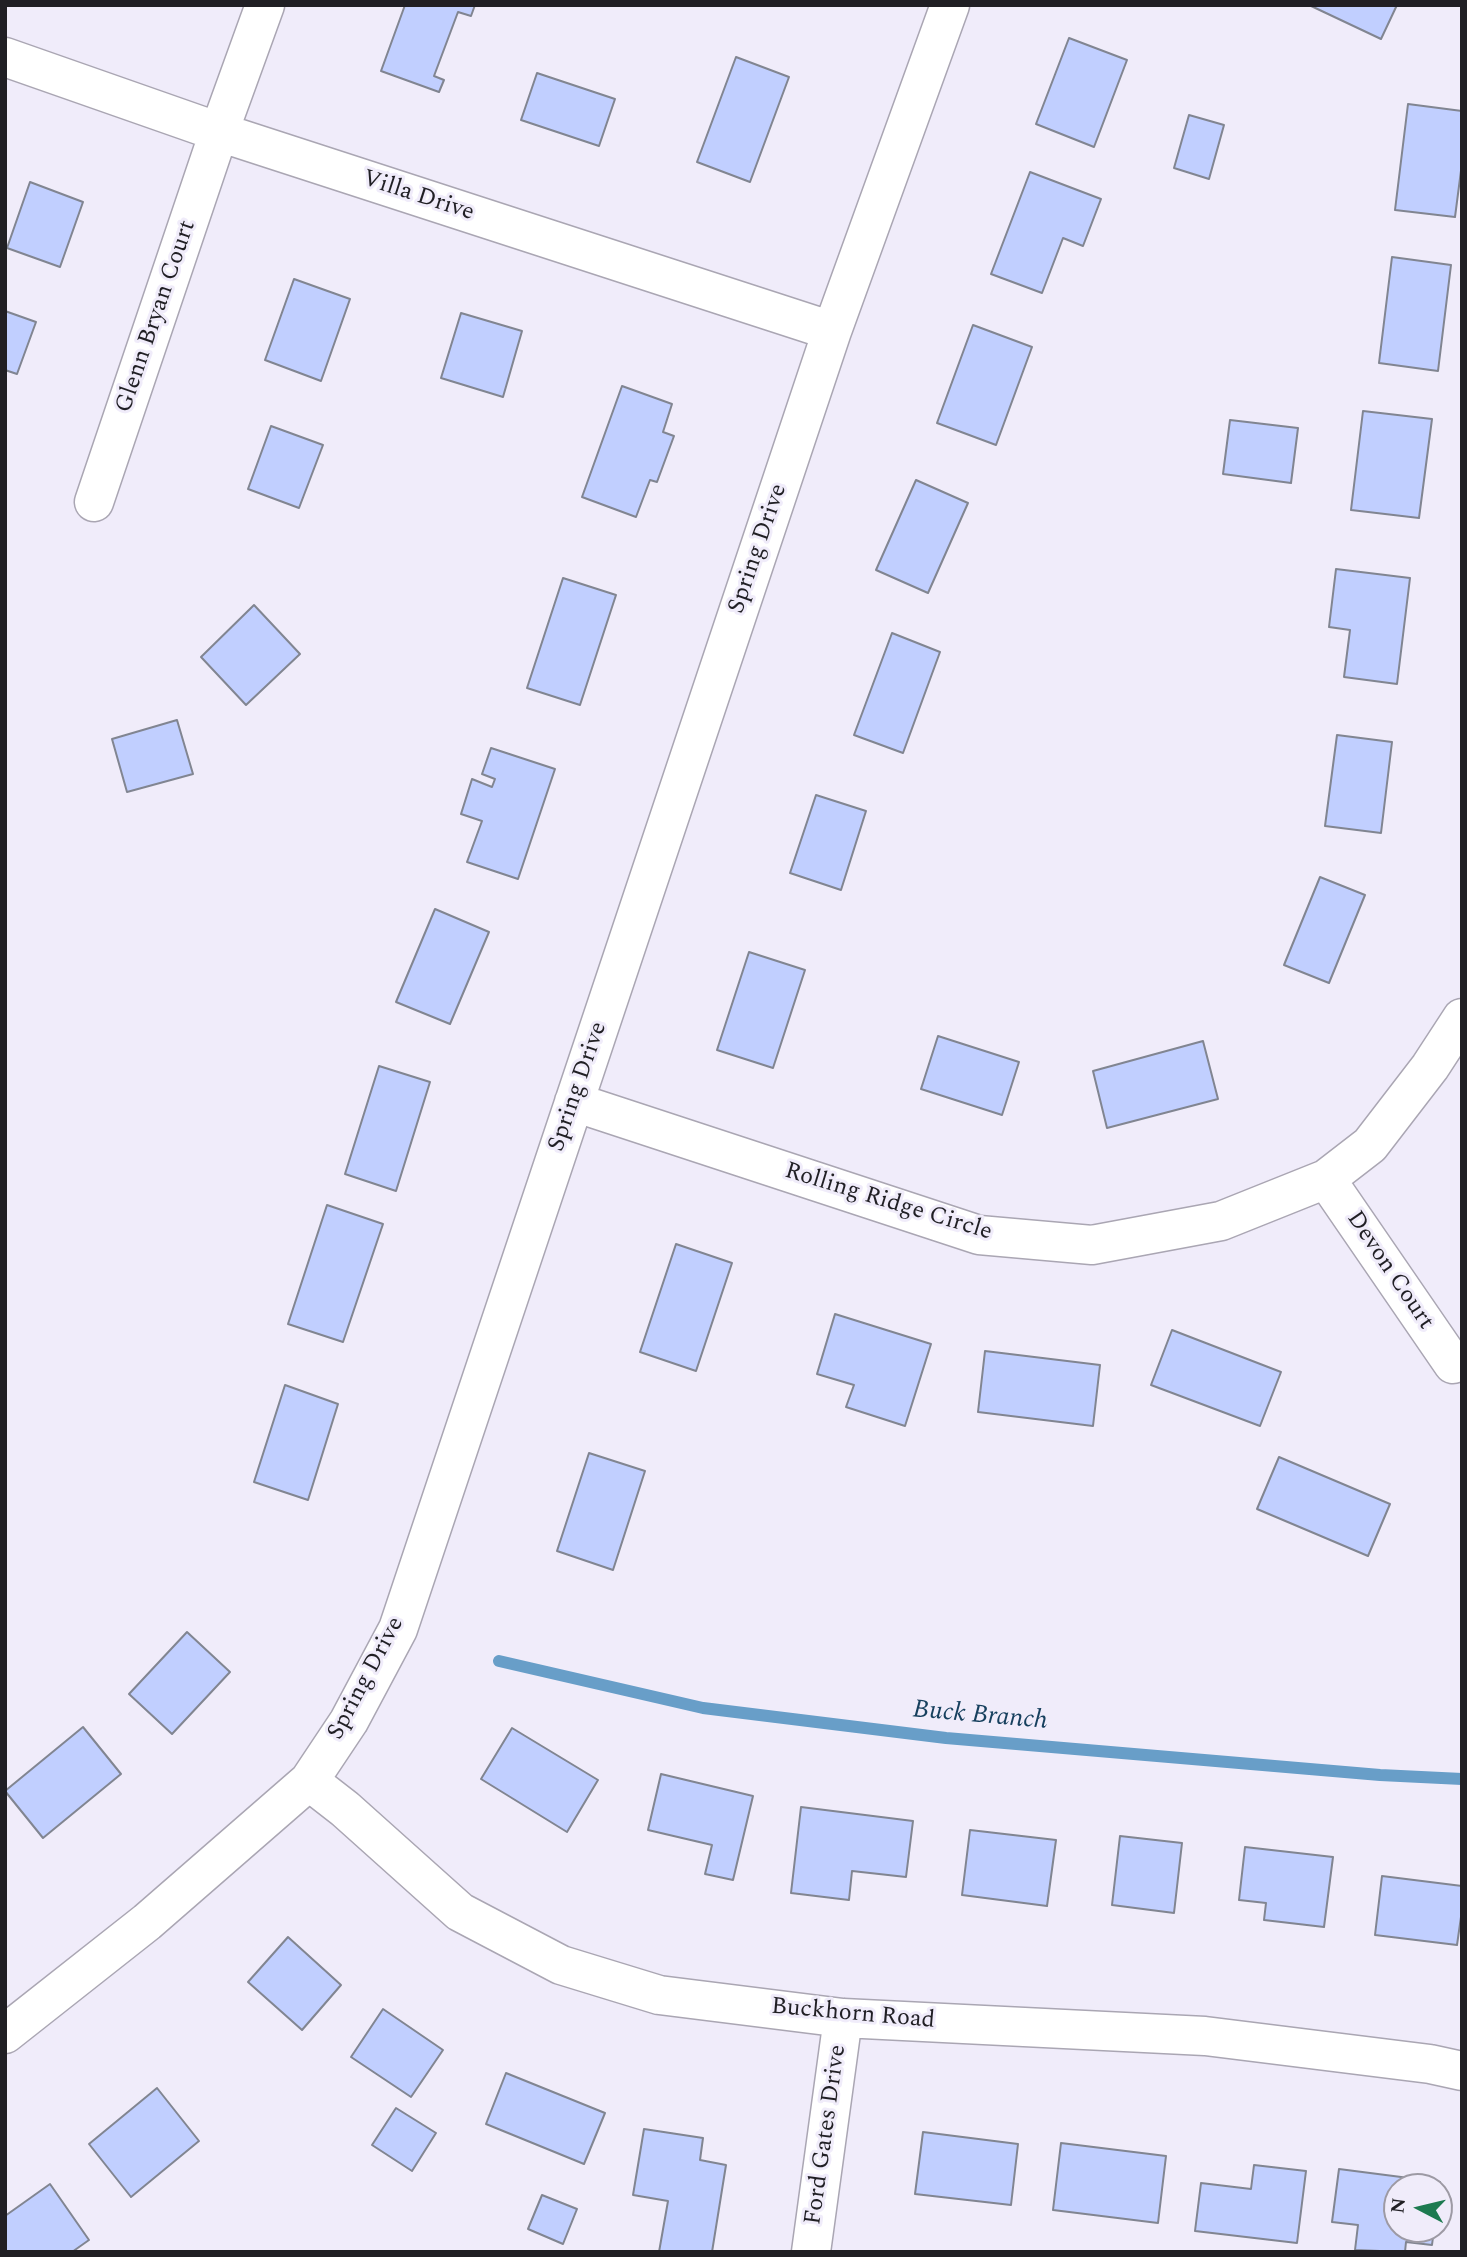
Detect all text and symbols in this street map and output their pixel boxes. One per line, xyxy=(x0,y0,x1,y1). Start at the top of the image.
street label: Villa Drive xyxy=(358,165,478,229)
street label: Glenn Bryan Court xyxy=(111,217,203,417)
street label: Spring Drive xyxy=(723,480,795,618)
street label: Spring Drive xyxy=(543,1018,615,1156)
street label: Rolling Ridge Circle xyxy=(781,1158,995,1248)
street label: Devon Court xyxy=(1339,1206,1439,1336)
street label: Spring Drive xyxy=(323,1613,411,1745)
water label: Buck Branch xyxy=(911,1696,1049,1738)
street label: Buckhorn Road xyxy=(770,1993,936,2037)
street label: Ford Gates Drive xyxy=(800,2043,854,2227)
north arrow xyxy=(1383,2173,1453,2243)
text: N xyxy=(1383,2196,1414,2215)

